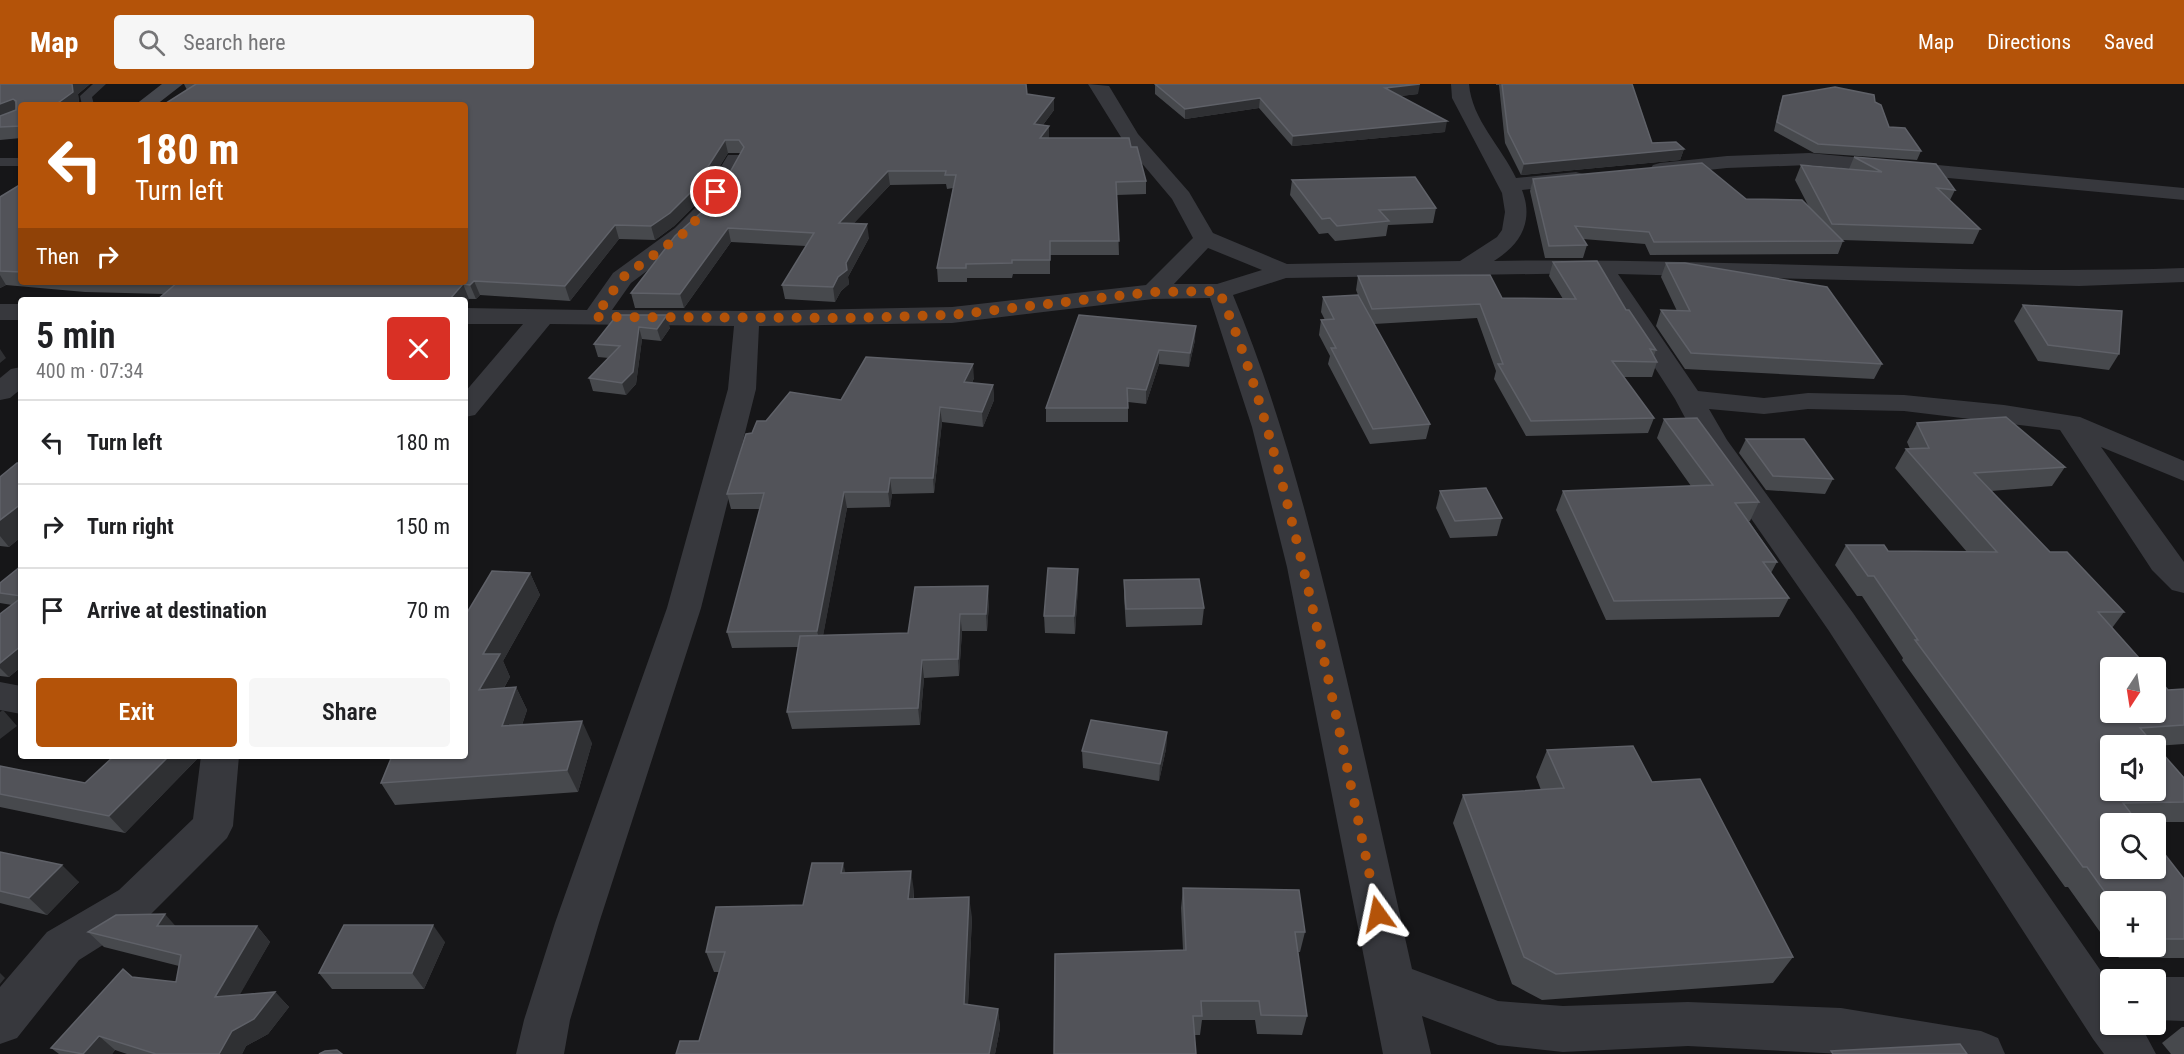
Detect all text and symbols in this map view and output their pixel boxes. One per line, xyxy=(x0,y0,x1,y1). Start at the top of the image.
search box xyxy=(114,15,534,69)
text: Map xyxy=(30,26,78,59)
icon: search xyxy=(135,26,168,59)
text: Search here xyxy=(183,30,286,55)
text: Map xyxy=(1918,30,1954,54)
text: Directions xyxy=(1987,30,2071,54)
text: Saved xyxy=(2104,30,2154,54)
text: 180 m xyxy=(135,125,240,174)
icon: left xyxy=(36,126,114,204)
pin xyxy=(690,166,741,217)
text: Turn left xyxy=(135,175,224,207)
icon: arrive xyxy=(699,175,732,208)
icon: right xyxy=(91,240,124,273)
text: Then xyxy=(36,244,79,269)
text: 5 min xyxy=(36,315,116,357)
button: close xyxy=(387,317,450,380)
text: 400 m · 07:34 xyxy=(36,359,143,383)
icon: left xyxy=(36,426,69,459)
text: Turn left xyxy=(87,430,162,455)
text: 180 m xyxy=(396,430,450,455)
icon: right xyxy=(36,510,69,543)
text: Turn right xyxy=(87,514,174,539)
text: 150 m xyxy=(396,514,450,539)
icon: arrive xyxy=(36,594,69,627)
text: Arrive at destination xyxy=(87,598,267,623)
text: 70 m xyxy=(407,598,450,623)
north arrow xyxy=(2100,657,2166,723)
map controls xyxy=(2100,657,2166,1035)
button: Exit xyxy=(36,678,237,747)
button: Share xyxy=(249,678,450,747)
button: sound xyxy=(2100,735,2166,801)
button: search xyxy=(2100,813,2166,879)
position arrow xyxy=(1346,882,1410,946)
button: + xyxy=(2100,891,2166,957)
button: − xyxy=(2100,969,2166,1035)

